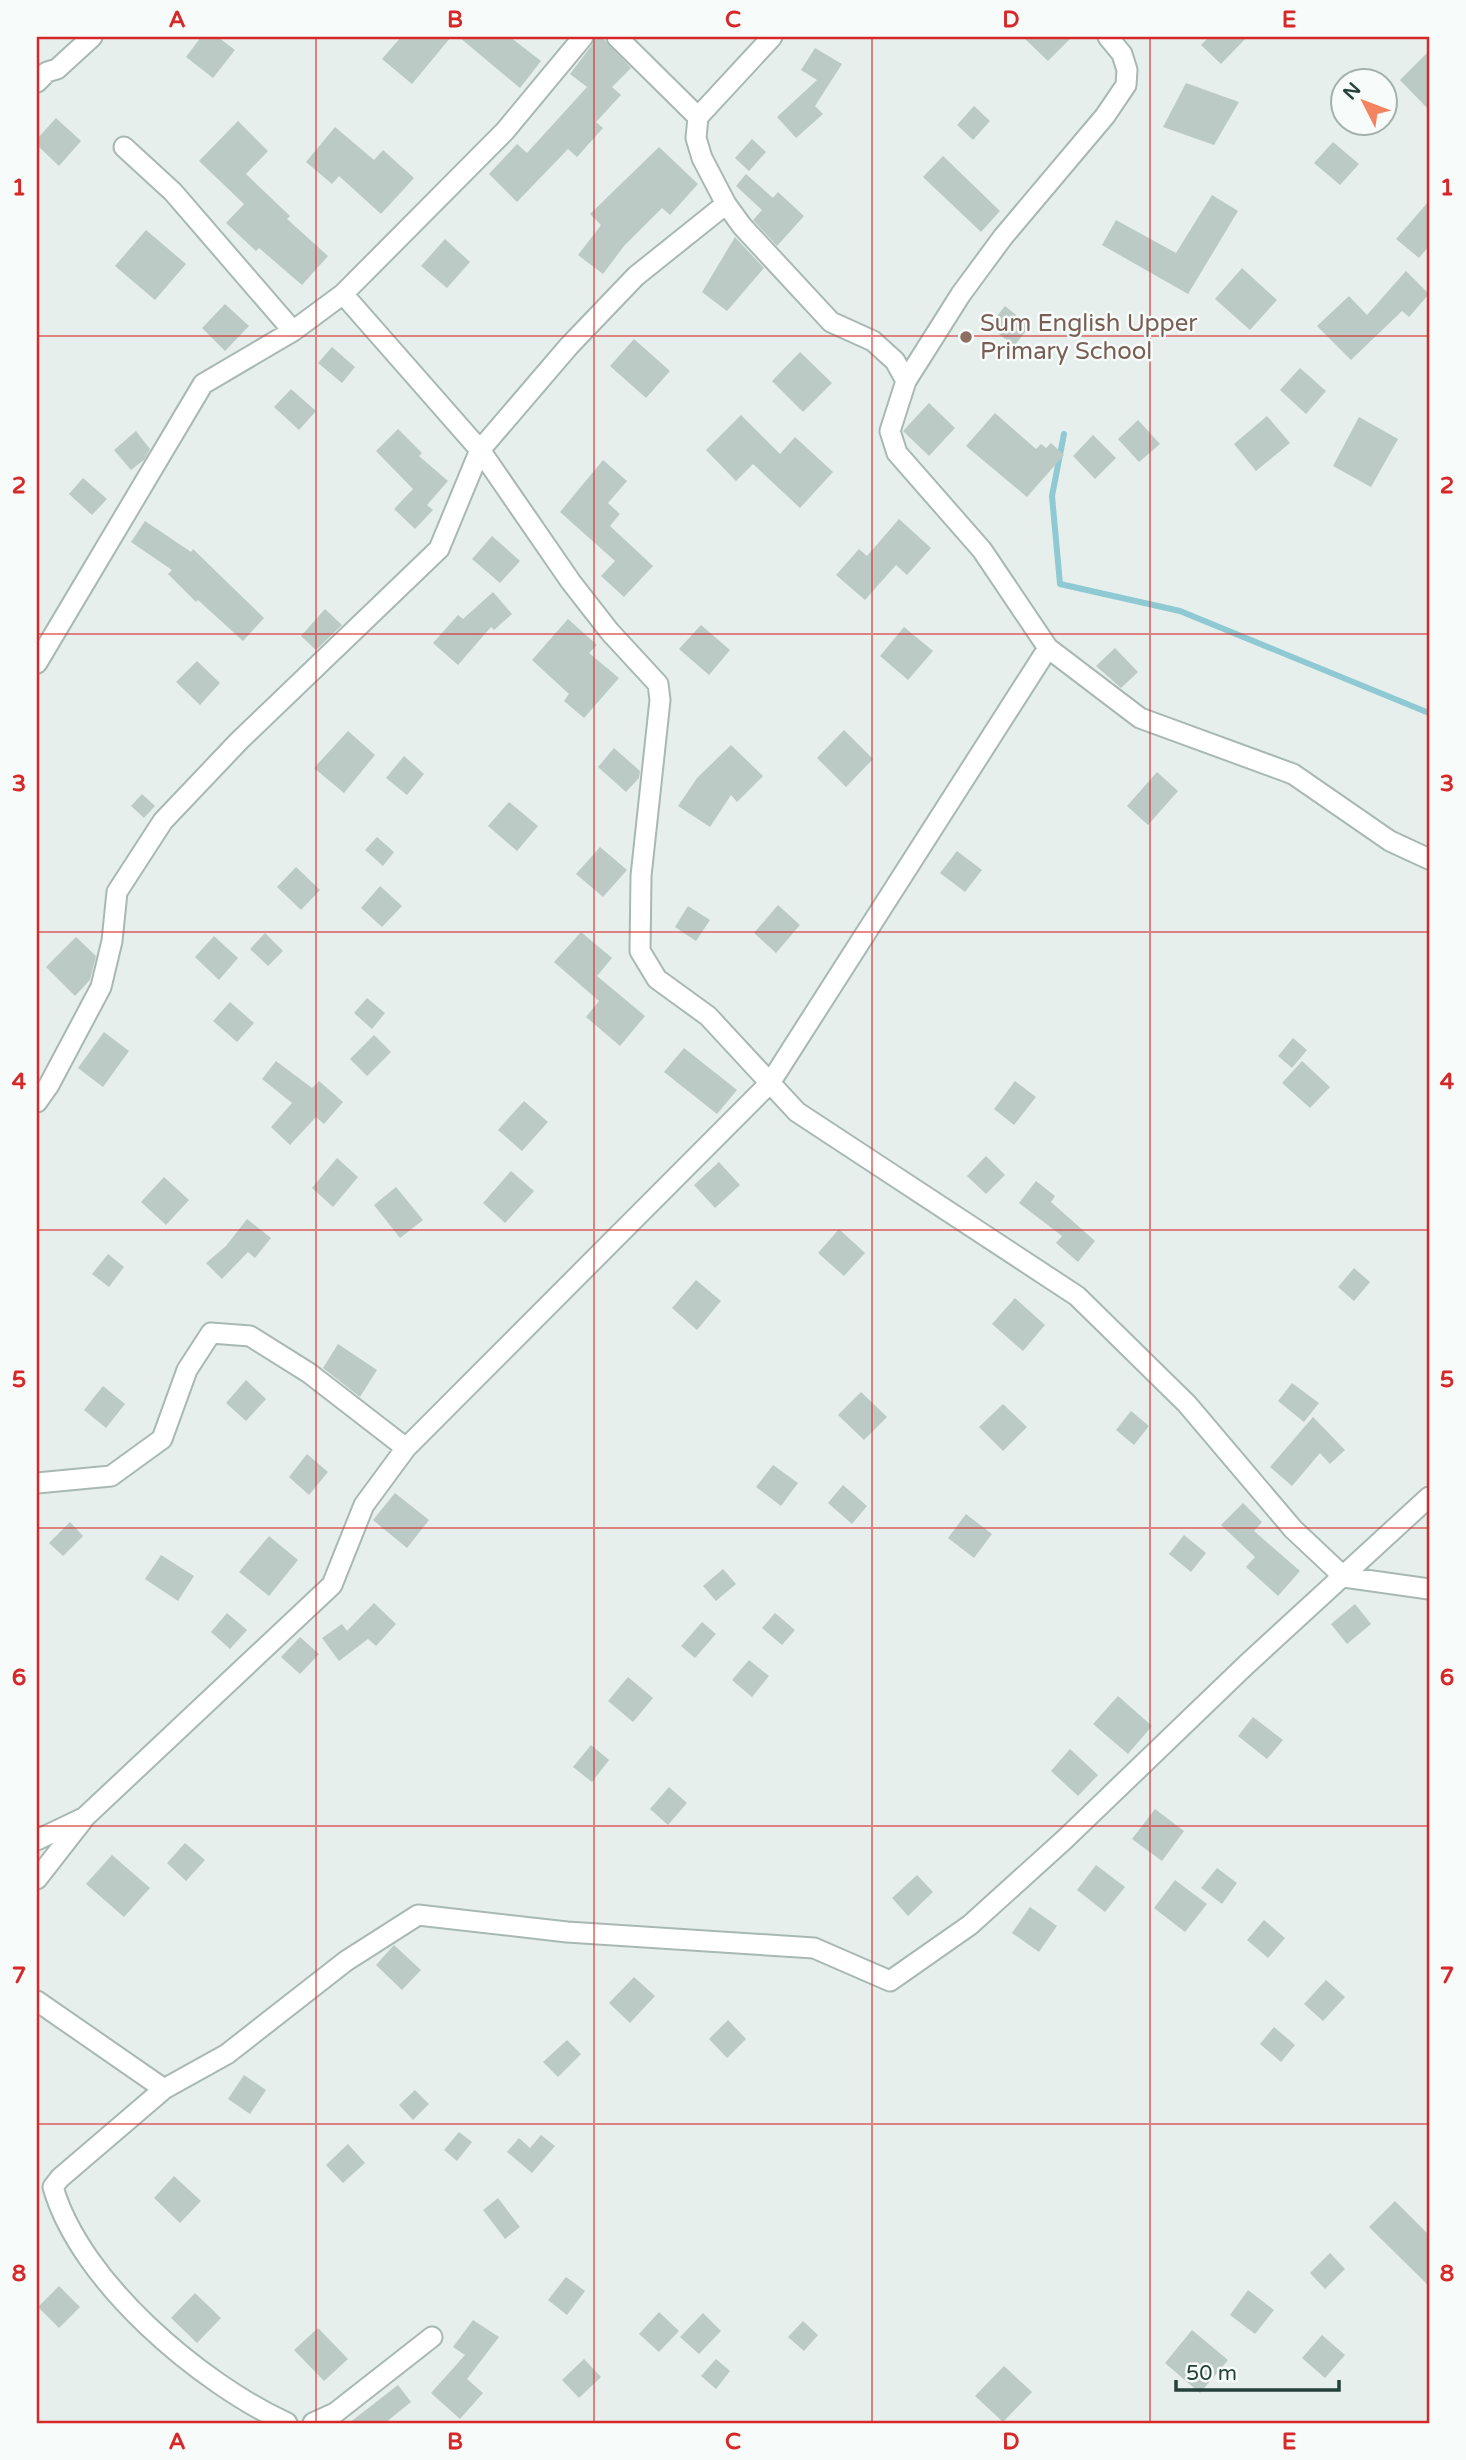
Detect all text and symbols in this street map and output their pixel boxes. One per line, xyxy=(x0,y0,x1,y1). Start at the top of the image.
text: A xyxy=(168,6,186,34)
text: B xyxy=(447,6,463,34)
text: C xyxy=(725,6,741,34)
text: D xyxy=(1002,6,1020,34)
text: E xyxy=(1282,6,1296,34)
north arrow xyxy=(1330,66,1400,136)
text: N xyxy=(1339,78,1365,104)
text: 1 xyxy=(12,174,26,202)
text: 1 xyxy=(1440,174,1454,202)
place label: Sum English Upper Primary School xyxy=(980,309,1198,366)
marker: Sum English Upper Primary School xyxy=(958,329,974,345)
text: 2 xyxy=(12,472,26,500)
text: 2 xyxy=(1440,472,1454,500)
text: 3 xyxy=(12,770,26,798)
text: 3 xyxy=(1440,770,1454,798)
text: 4 xyxy=(12,1068,27,1096)
text: 4 xyxy=(1440,1068,1455,1096)
text: 5 xyxy=(12,1366,26,1394)
text: 5 xyxy=(1440,1366,1454,1394)
text: 6 xyxy=(12,1664,26,1692)
text: 6 xyxy=(1440,1664,1454,1692)
text: 7 xyxy=(12,1962,26,1990)
text: 7 xyxy=(1440,1962,1454,1990)
text: 8 xyxy=(12,2260,26,2288)
text: 8 xyxy=(1440,2260,1454,2288)
scale bar xyxy=(1176,2348,1338,2392)
text: 50 m xyxy=(1186,2361,1237,2386)
text: A xyxy=(168,2428,186,2456)
text: B xyxy=(447,2428,463,2456)
text: C xyxy=(725,2428,741,2456)
text: D xyxy=(1002,2428,1020,2456)
text: E xyxy=(1282,2428,1296,2456)

